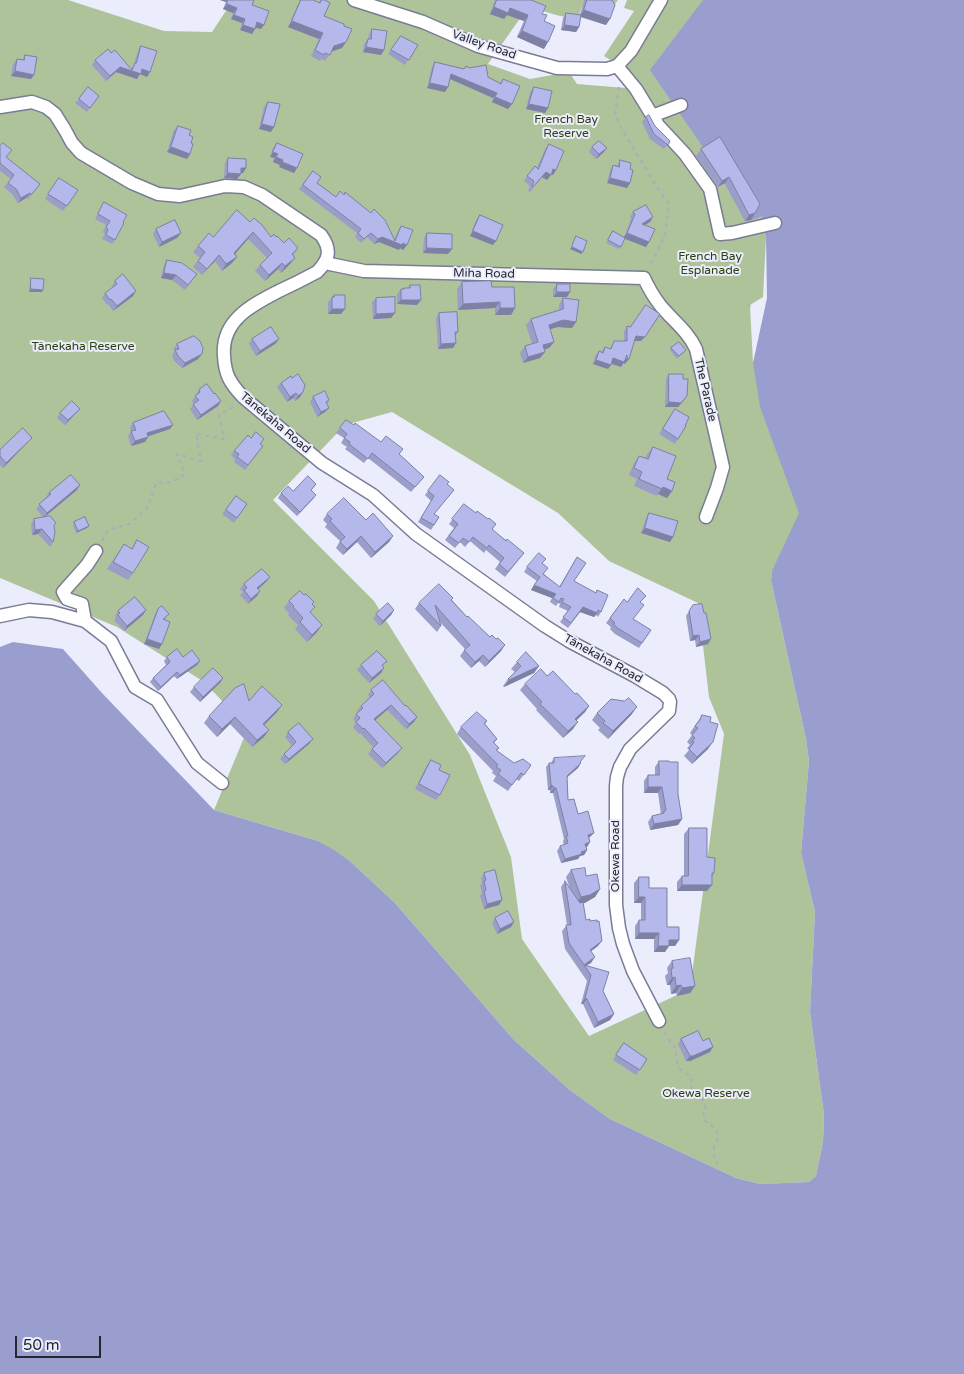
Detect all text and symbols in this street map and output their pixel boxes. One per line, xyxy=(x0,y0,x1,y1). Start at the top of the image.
street label: Valley Road xyxy=(450,27,518,63)
park label: French Bay Reserve xyxy=(534,113,598,141)
park label: French Bay Esplanade xyxy=(678,250,742,278)
street label: Miha Road xyxy=(453,266,515,282)
park label: Tānekaha Reserve xyxy=(31,340,135,354)
street label: The Parade xyxy=(691,357,719,423)
street label: Tānekaha Road xyxy=(237,389,313,457)
street label: Tānekaha Road xyxy=(561,631,645,687)
street label: Okewa Road xyxy=(609,820,623,892)
park label: Okewa Reserve xyxy=(662,1087,750,1101)
scale bar xyxy=(18,1326,104,1358)
text: 50 m xyxy=(23,1336,60,1354)

